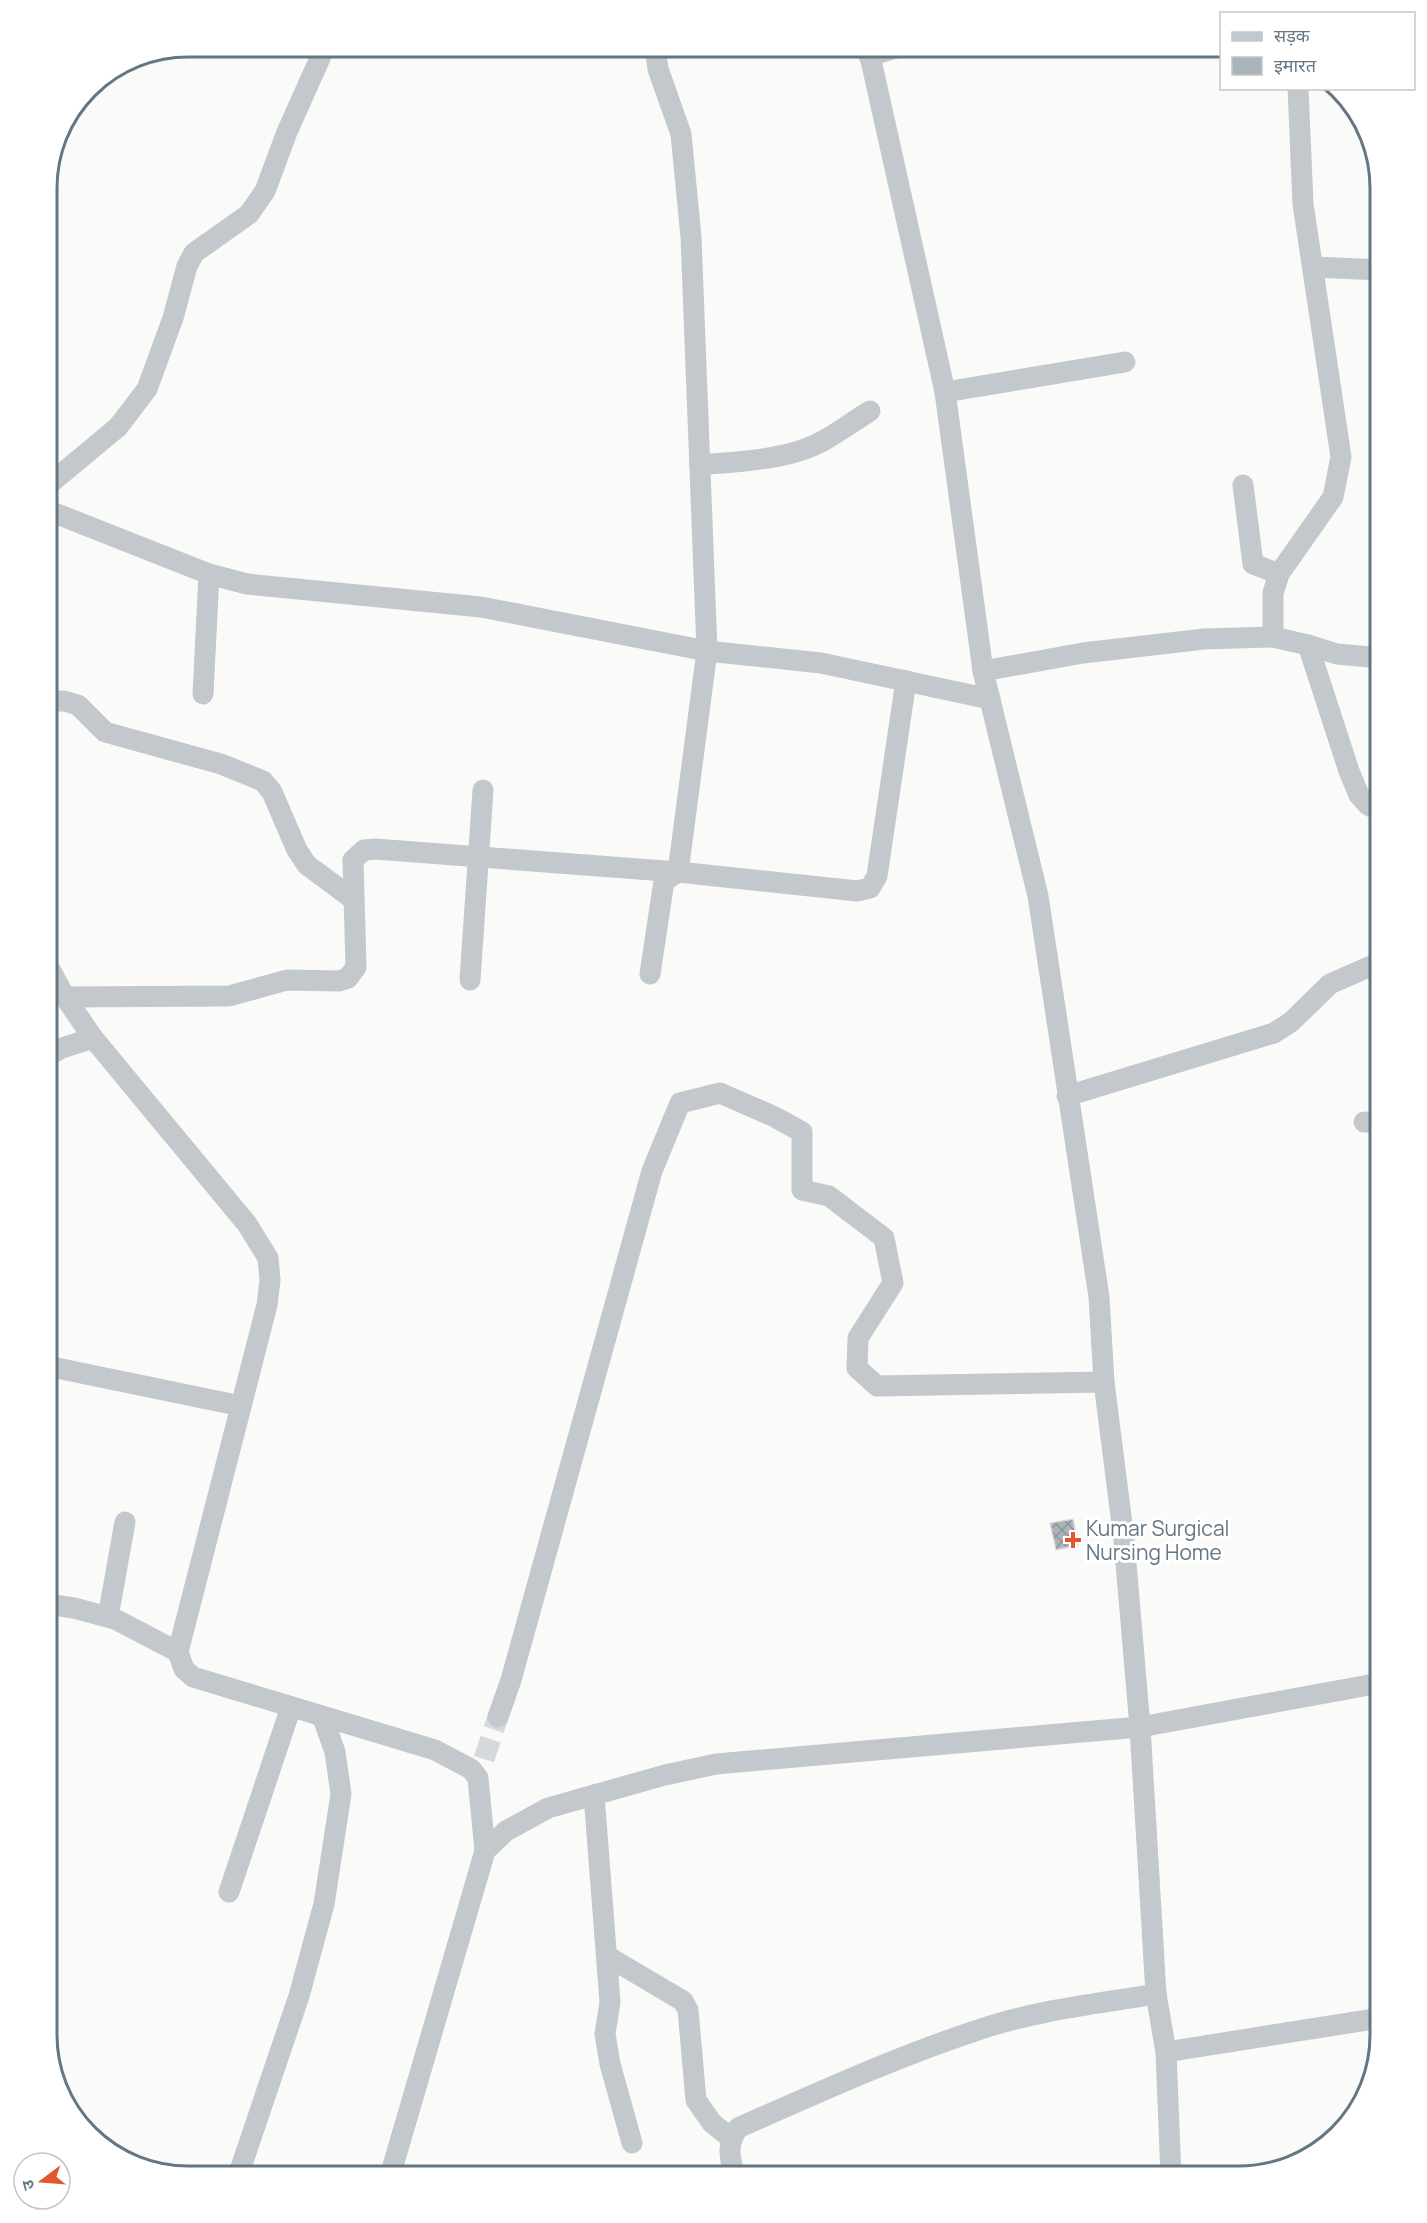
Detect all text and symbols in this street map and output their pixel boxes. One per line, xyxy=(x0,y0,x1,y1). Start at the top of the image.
legend xyxy=(1220,12,1415,90)
text: सड़क xyxy=(1274,23,1311,47)
text: इमारत xyxy=(1274,53,1317,77)
place label: Kumar Surgical Nursing Home xyxy=(1086,1514,1229,1566)
marker: Kumar Surgical Nursing Home xyxy=(1064,1531,1082,1549)
north arrow xyxy=(12,2151,72,2211)
text: उ xyxy=(16,2177,39,2193)

